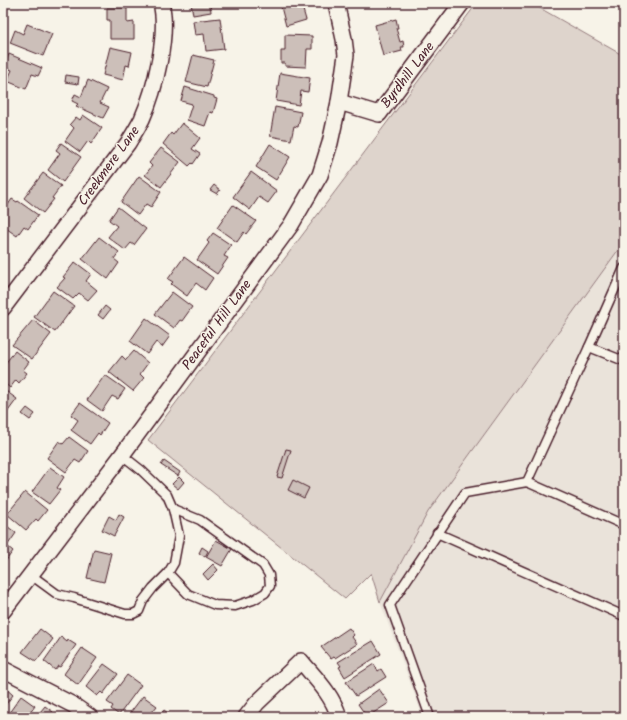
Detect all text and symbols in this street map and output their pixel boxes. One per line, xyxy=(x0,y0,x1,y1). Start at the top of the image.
street label: Byrdhill Lane xyxy=(376,37,441,113)
street label: Creekmere Lane xyxy=(72,121,146,211)
street label: Peaceful Hill Lane xyxy=(177,275,258,375)

